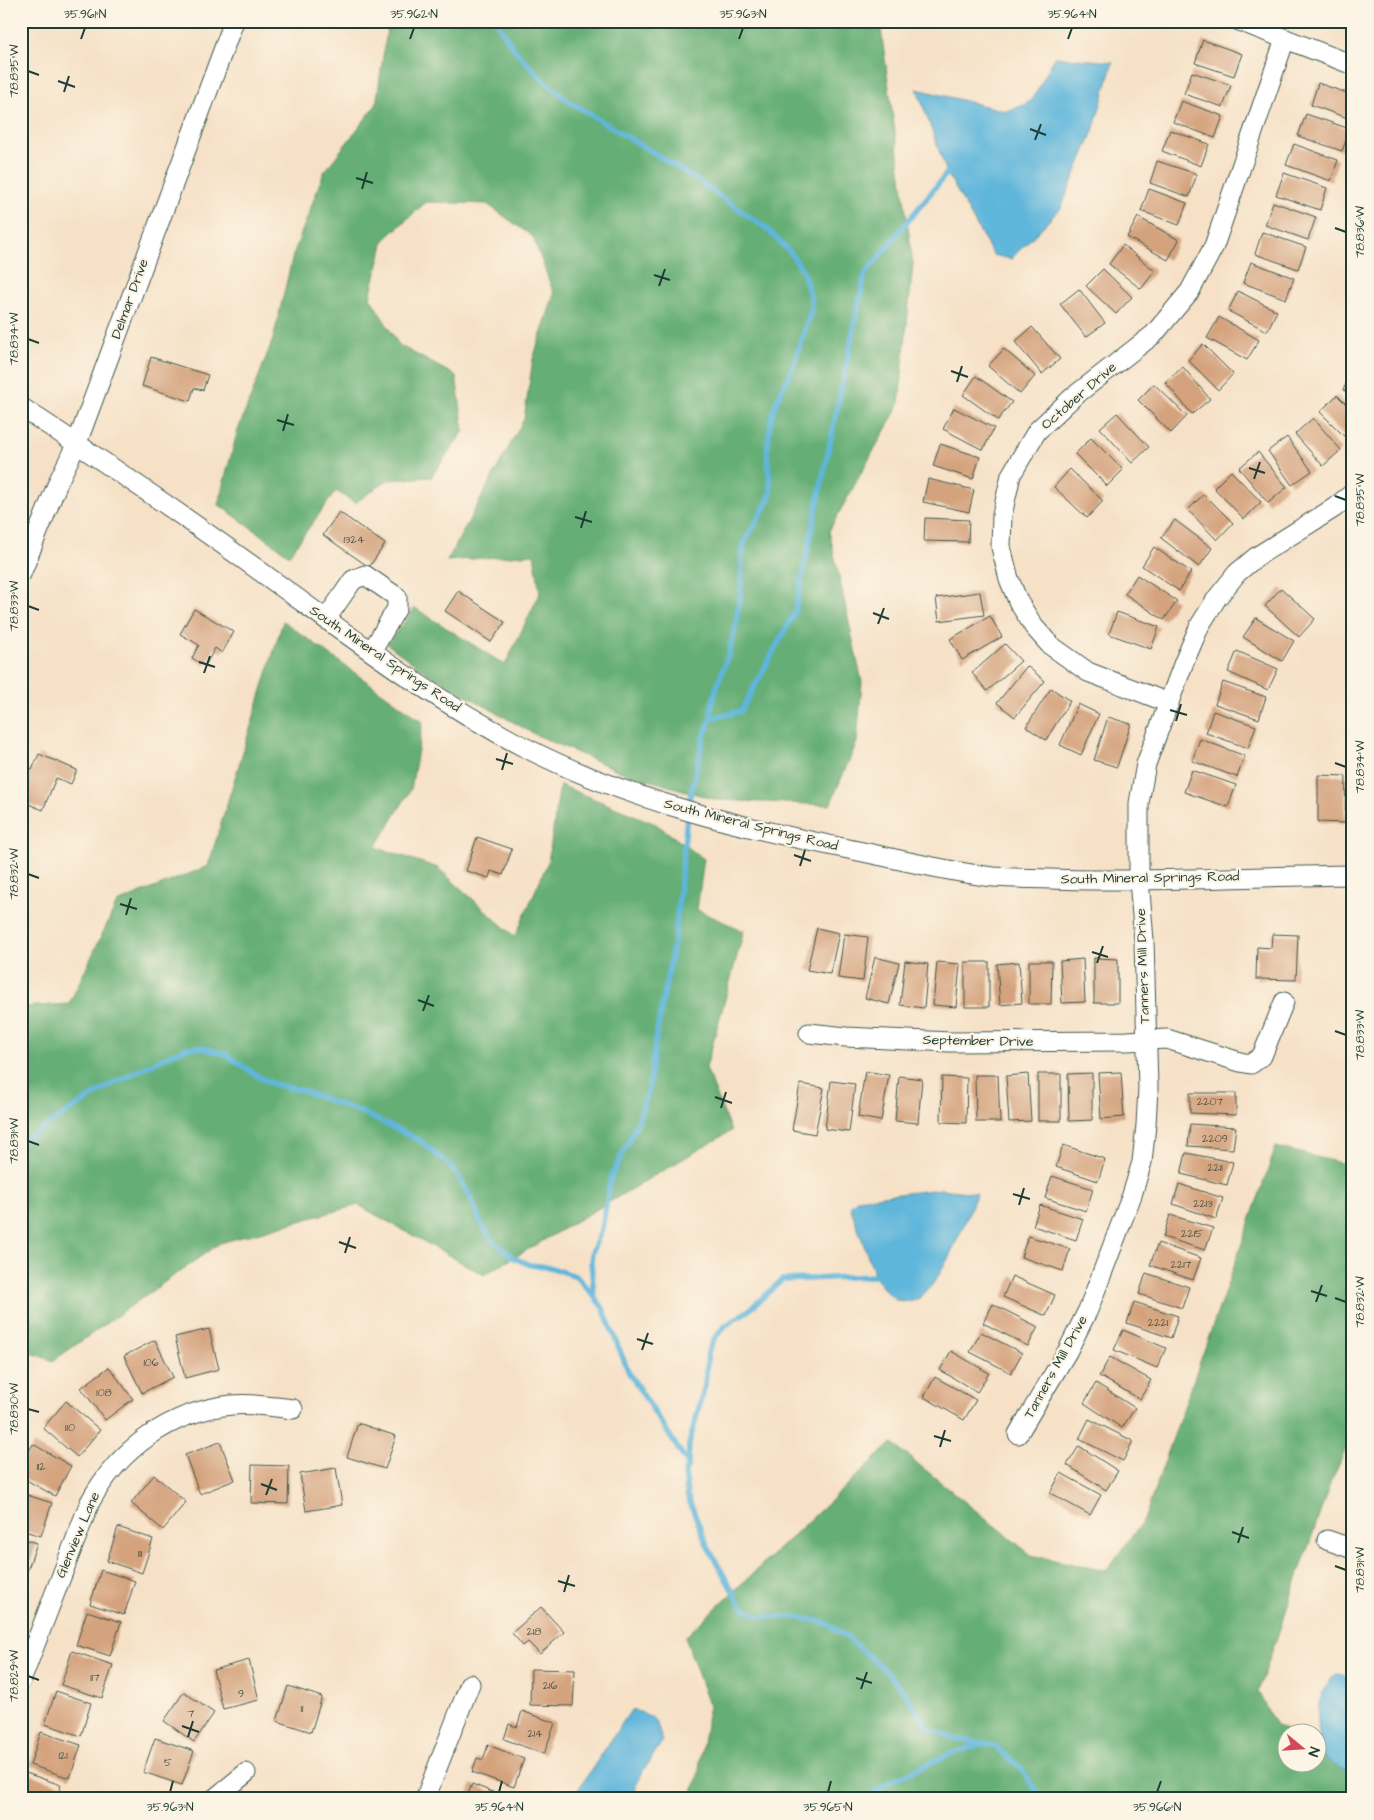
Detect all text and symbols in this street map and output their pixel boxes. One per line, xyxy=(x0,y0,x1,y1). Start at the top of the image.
text: 35.961°N xyxy=(64,6,107,23)
text: 35.962°N xyxy=(390,6,438,23)
text: 35.963°N xyxy=(720,6,767,23)
text: 35.964°N xyxy=(1048,6,1097,23)
text: 78.835°W xyxy=(6,44,23,98)
text: 78.836°W xyxy=(1352,205,1369,258)
street label: Delmar Drive xyxy=(106,256,154,342)
text: 78.834°W xyxy=(6,312,23,365)
street label: October Drive xyxy=(1037,357,1121,434)
text: 78.835°W xyxy=(1352,473,1369,527)
house number: 1324 xyxy=(344,532,365,547)
text: 78.833°W xyxy=(6,580,23,631)
street label: South Mineral Springs Road xyxy=(305,601,465,717)
text: 78.834°W xyxy=(1352,740,1369,793)
street label: South Mineral Springs Road xyxy=(662,794,840,856)
text: 78.832°W xyxy=(6,848,23,900)
street label: South Mineral Springs Road xyxy=(1060,866,1240,890)
street label: Tanners Mill Drive xyxy=(1131,908,1155,1024)
text: 78.833°W xyxy=(1352,1009,1369,1060)
street label: September Drive xyxy=(922,1030,1034,1052)
house number: 2207 xyxy=(1197,1094,1223,1109)
text: 78.831°W xyxy=(6,1117,23,1164)
house number: 2209 xyxy=(1202,1131,1228,1146)
house number: 2211 xyxy=(1207,1160,1223,1175)
house number: 2213 xyxy=(1193,1196,1213,1211)
house number: 2215 xyxy=(1181,1226,1203,1241)
house number: 2217 xyxy=(1171,1257,1192,1272)
text: 78.832°W xyxy=(1352,1276,1369,1328)
street label: Tanners Mill Drive xyxy=(1019,1311,1093,1422)
house number: 2221 xyxy=(1148,1315,1169,1330)
house number: 106 xyxy=(143,1355,159,1370)
text: 78.830°W xyxy=(6,1382,23,1435)
house number: 108 xyxy=(96,1385,112,1400)
house number: 110 xyxy=(65,1420,75,1435)
house number: 112 xyxy=(36,1459,46,1474)
street label: Glenview Lane xyxy=(51,1488,105,1581)
house number: 111 xyxy=(138,1546,143,1561)
text: 78.831°W xyxy=(1352,1546,1369,1593)
house number: 218 xyxy=(527,1624,541,1639)
text: 78.829°W xyxy=(6,1649,23,1702)
house number: 117 xyxy=(90,1670,100,1685)
house number: 216 xyxy=(543,1678,557,1693)
house number: 9 xyxy=(238,1686,244,1701)
house number: 11 xyxy=(301,1701,304,1716)
house number: 7 xyxy=(188,1706,195,1721)
north arrow xyxy=(1276,1722,1326,1772)
house number: 214 xyxy=(527,1726,543,1741)
text: N xyxy=(1302,1744,1324,1759)
house number: 121 xyxy=(58,1748,68,1763)
house number: 5 xyxy=(164,1755,172,1770)
text: 35.963°N xyxy=(147,1799,194,1816)
text: 35.964°N xyxy=(475,1799,524,1816)
text: 35.965°N xyxy=(803,1799,853,1816)
text: 35.966°N xyxy=(1133,1799,1182,1816)

